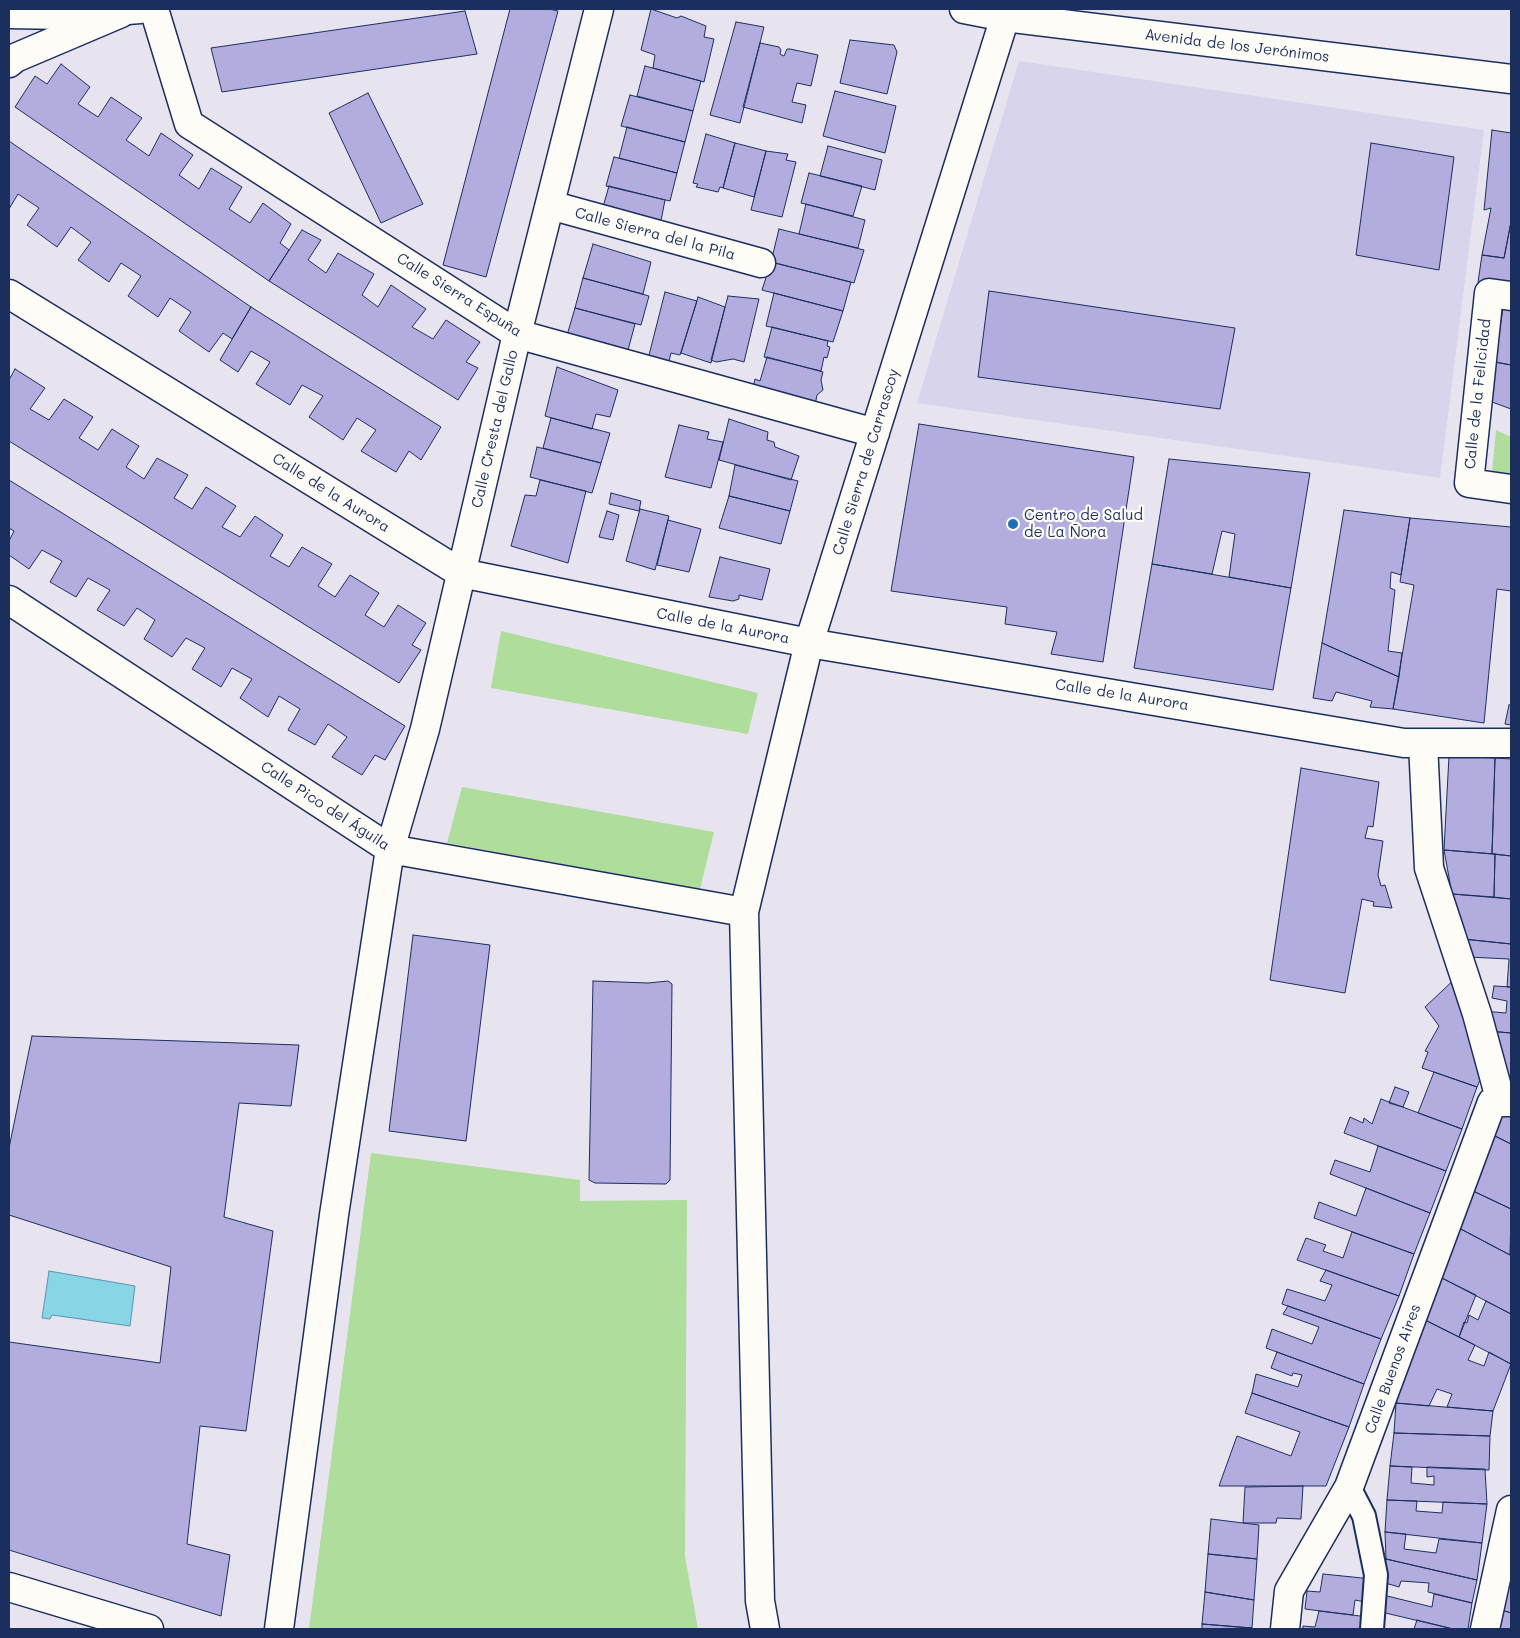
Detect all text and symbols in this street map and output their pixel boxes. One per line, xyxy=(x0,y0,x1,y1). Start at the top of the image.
street label: Avenida de los Jerónimos xyxy=(1144,26,1330,66)
street label: Calle Sierra del la Pila xyxy=(573,204,737,264)
street label: Calle Sierra Espuña xyxy=(393,249,525,341)
street label: Calle de la Felicidad xyxy=(1461,318,1495,470)
street label: Calle Cresta del Gallo xyxy=(468,348,522,510)
street label: Calle Sierra de Carrascoy xyxy=(829,367,903,557)
street label: Calle de la Aurora xyxy=(269,450,393,536)
place label: Centro de Salud de La Ñora xyxy=(1024,506,1143,541)
marker: Centro de Salud de La Ñora xyxy=(1006,517,1020,531)
street label: Calle de la Aurora xyxy=(655,604,791,648)
street label: Calle de la Aurora xyxy=(1054,676,1190,714)
street label: Calle Pico del Águila xyxy=(257,758,393,854)
street label: Calle Buenos Aires xyxy=(1361,1302,1425,1436)

